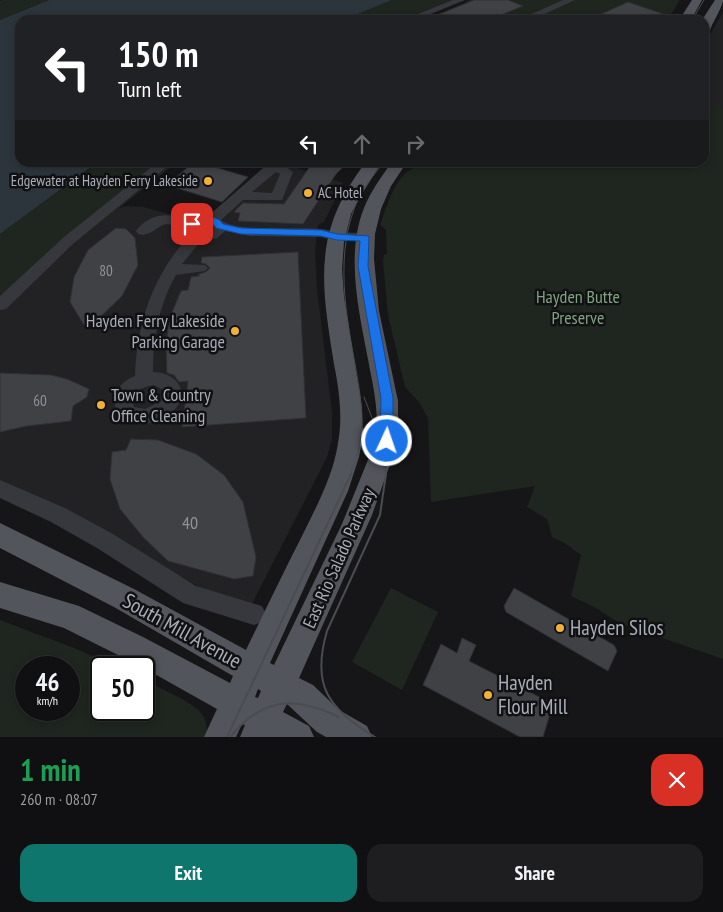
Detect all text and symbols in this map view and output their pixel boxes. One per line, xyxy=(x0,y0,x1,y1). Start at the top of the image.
text: 150 m xyxy=(118,31,199,77)
icon: left xyxy=(35,35,100,100)
text: Turn left xyxy=(118,75,182,103)
icon: left xyxy=(295,130,323,158)
icon: ahead xyxy=(348,130,376,158)
icon: right xyxy=(401,130,429,158)
place label: Edgewater at Hayden Ferry Lakeside xyxy=(11,171,198,190)
marker: Edgewater at Hayden Ferry Lakeside xyxy=(202,175,214,187)
place label: AC Hotel xyxy=(318,183,363,202)
marker: AC Hotel xyxy=(302,187,314,199)
pin xyxy=(171,203,213,245)
icon: arrive xyxy=(178,210,206,238)
house number: 80 xyxy=(99,261,113,280)
park label: Hayden Butte Preserve xyxy=(536,285,620,329)
place label: Hayden Ferry Lakeside Parking Garage xyxy=(86,309,225,353)
marker: Hayden Ferry Lakeside Parking Garage xyxy=(229,325,241,337)
place label: Town & Country Office Cleaning xyxy=(111,383,211,427)
house number: 60 xyxy=(33,391,47,410)
marker: Town & Country Office Cleaning xyxy=(95,399,107,411)
position arrow xyxy=(360,414,412,466)
street label: East Rio Salado Parkway xyxy=(297,484,380,631)
house number: 40 xyxy=(182,511,198,534)
street label: South Mill Avenue xyxy=(118,587,246,674)
place label: Hayden Silos xyxy=(570,614,664,641)
marker: Hayden Silos xyxy=(554,622,566,634)
speed limit sign: 50 xyxy=(90,656,155,721)
text: 46 xyxy=(36,666,59,698)
place label: Hayden Flour Mill xyxy=(498,669,568,720)
marker: Hayden Flour Mill xyxy=(482,689,494,701)
text: km/h xyxy=(37,693,58,708)
text: 1 min xyxy=(20,750,81,789)
button: close xyxy=(651,754,703,806)
text: 260 m · 08:07 xyxy=(20,789,98,809)
button: Exit xyxy=(20,844,357,902)
button: Share xyxy=(367,844,703,902)

